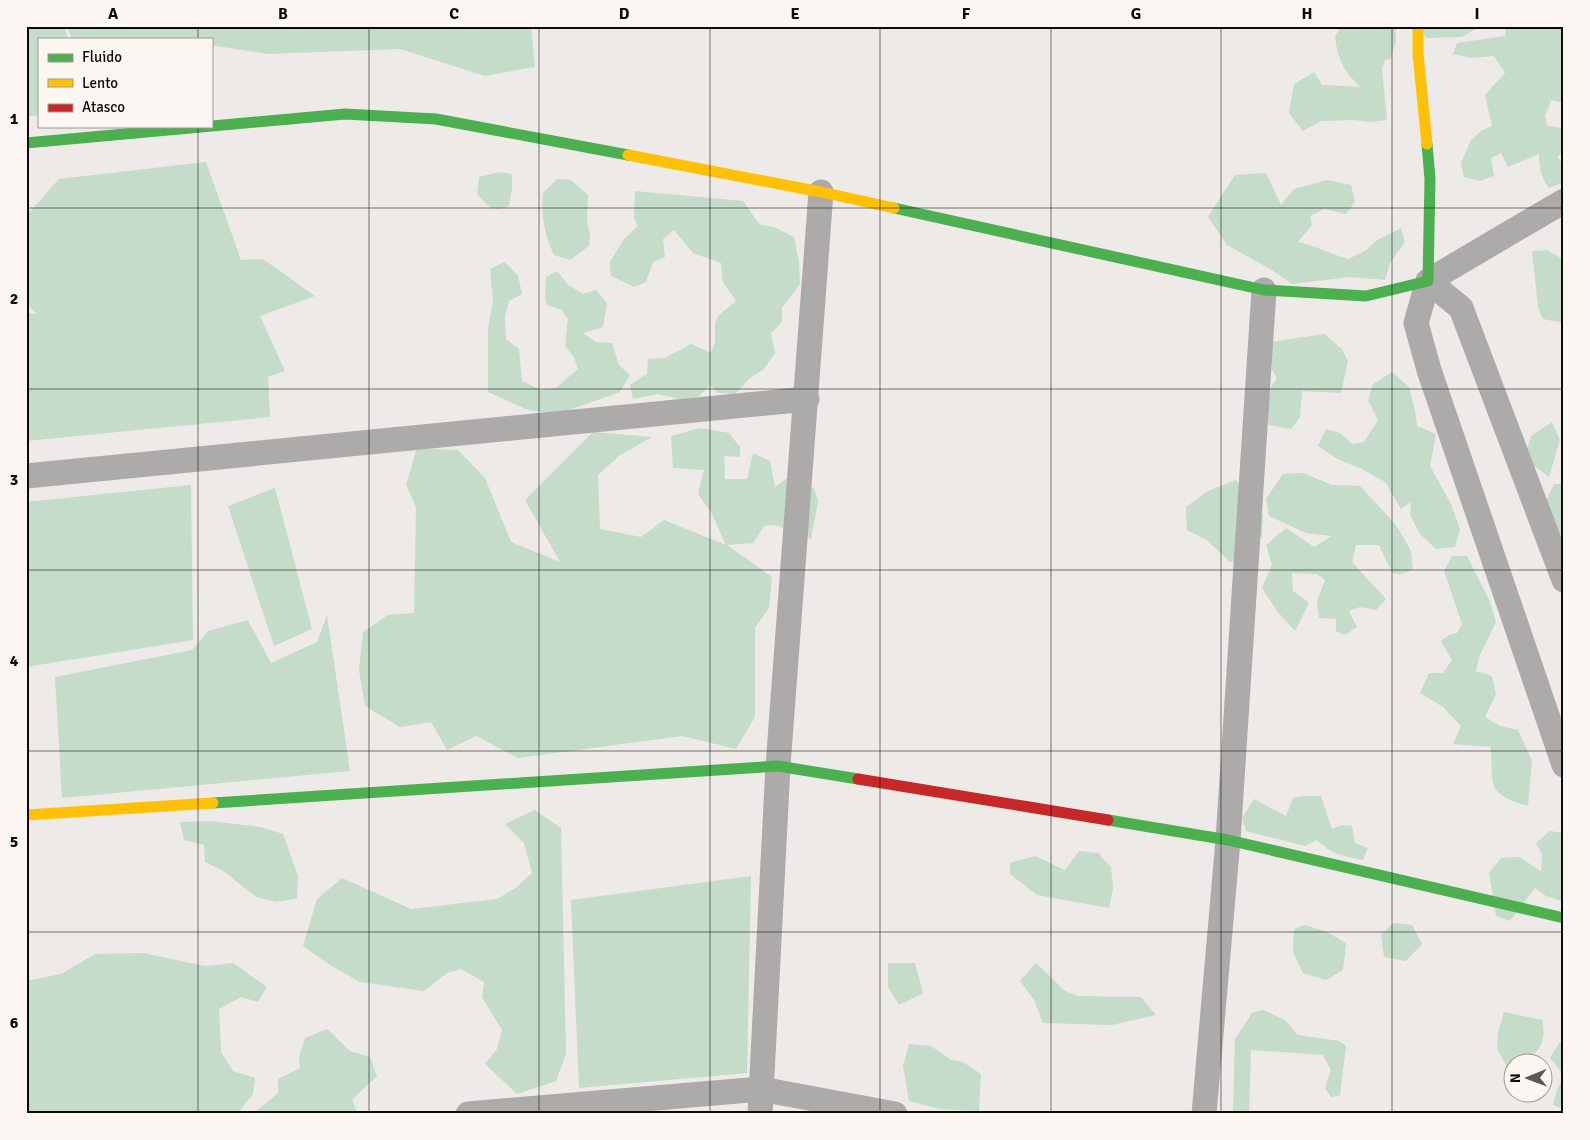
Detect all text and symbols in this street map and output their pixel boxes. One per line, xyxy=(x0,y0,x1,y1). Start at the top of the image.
text: A xyxy=(108,4,119,24)
text: B xyxy=(278,4,288,24)
text: C xyxy=(449,4,459,24)
text: D xyxy=(619,4,630,24)
text: E xyxy=(790,4,800,24)
text: F xyxy=(962,4,971,24)
text: G xyxy=(1131,4,1141,24)
text: H xyxy=(1302,4,1312,24)
text: I xyxy=(1474,4,1480,24)
legend xyxy=(38,38,212,128)
text: Fluido xyxy=(82,48,122,66)
text: Lento xyxy=(82,74,118,92)
text: Atasco xyxy=(82,98,125,116)
text: 1 xyxy=(10,109,19,129)
text: 2 xyxy=(10,289,18,309)
text: 3 xyxy=(10,470,18,490)
text: 4 xyxy=(10,651,19,671)
text: 5 xyxy=(10,832,18,852)
text: 6 xyxy=(10,1013,19,1033)
north arrow xyxy=(1502,1052,1552,1102)
text: N xyxy=(1507,1073,1524,1083)

